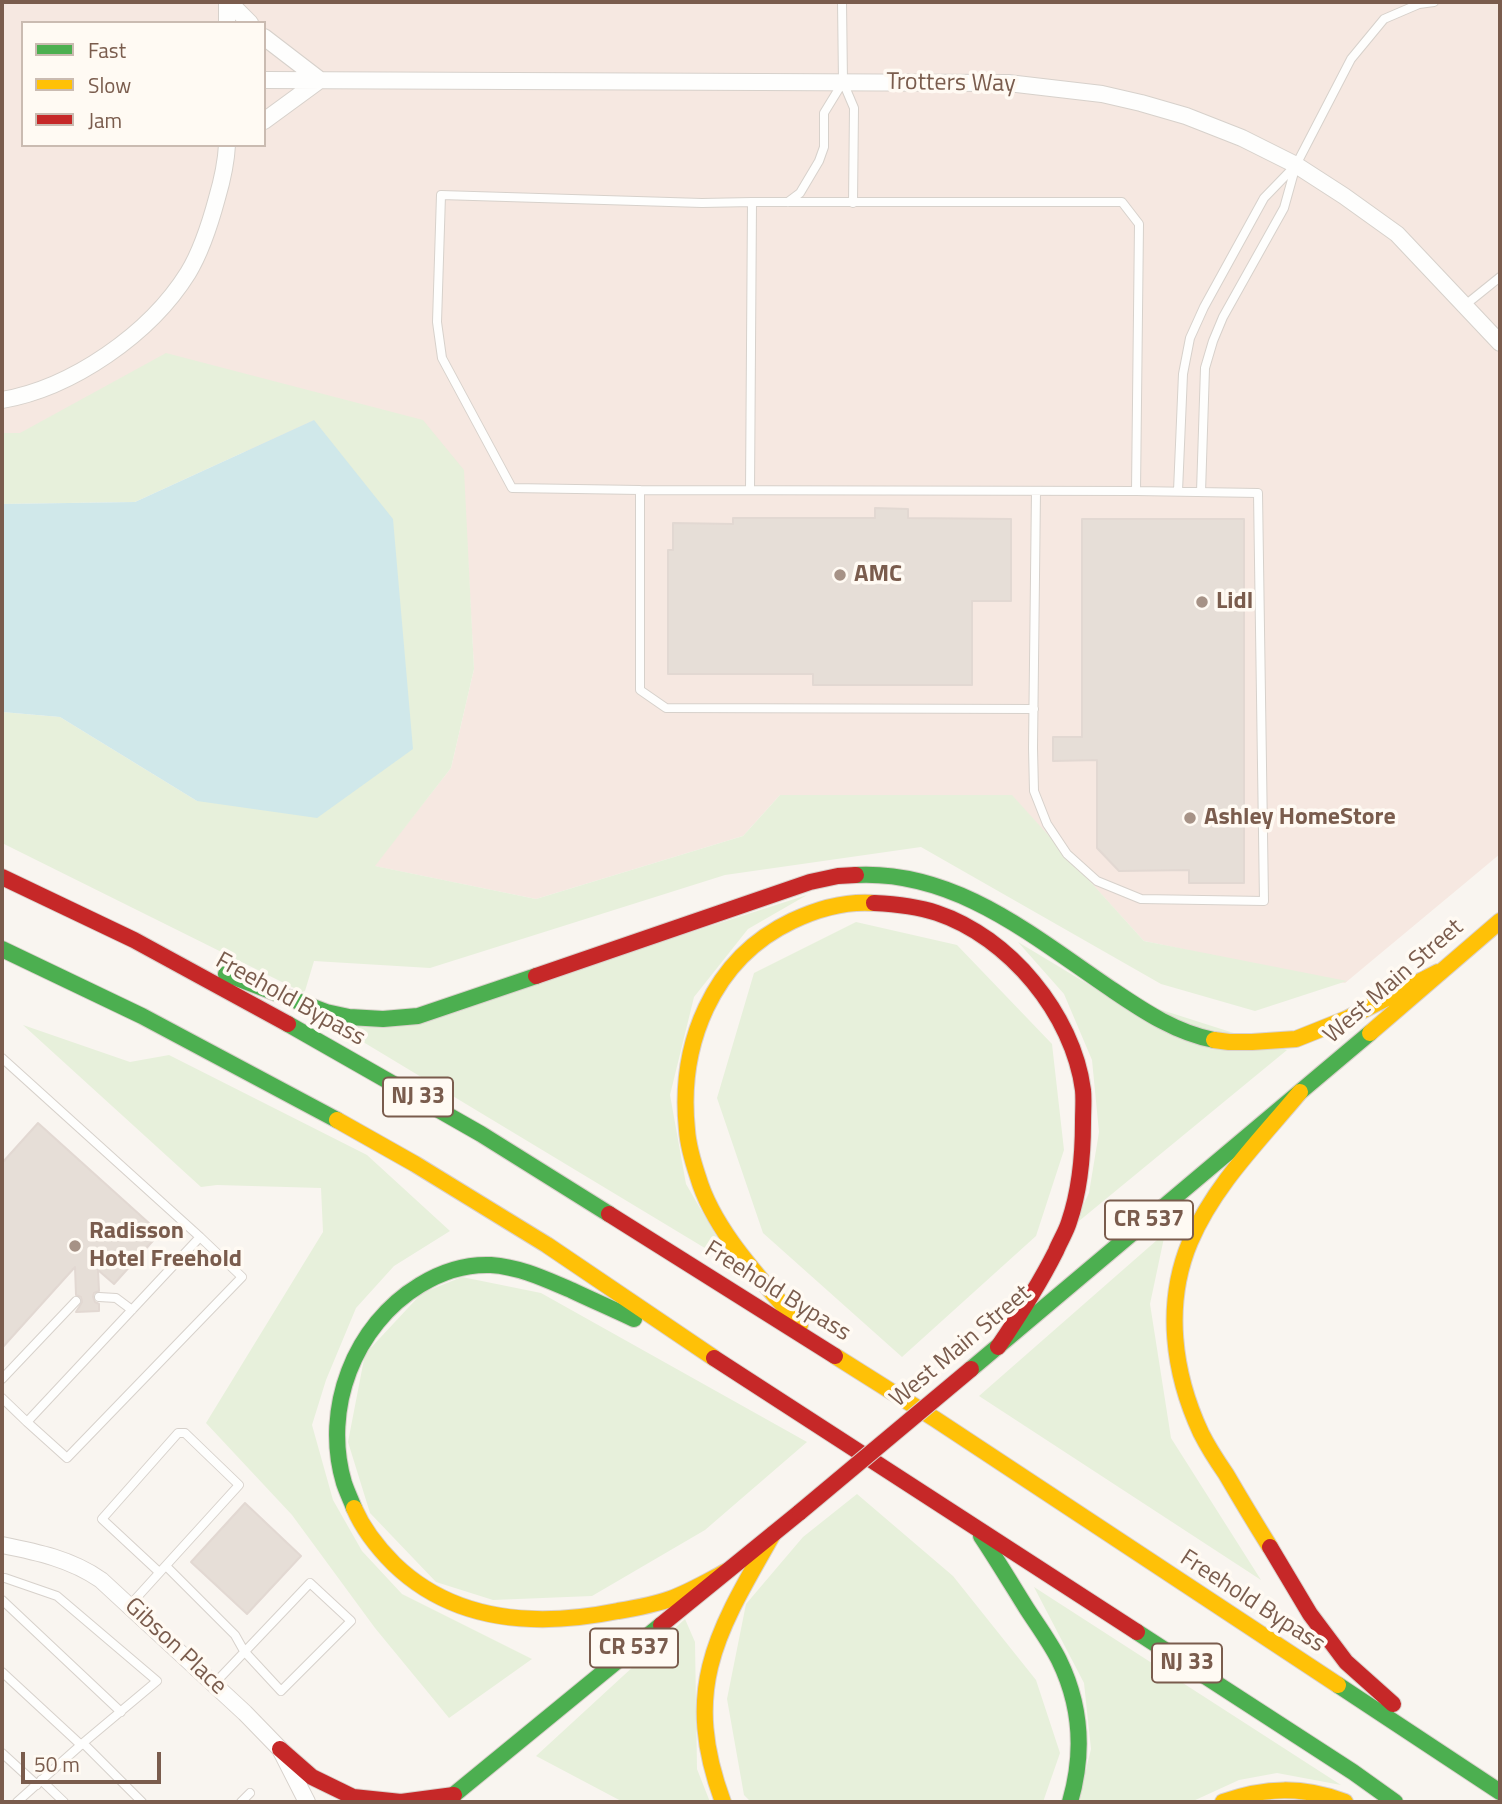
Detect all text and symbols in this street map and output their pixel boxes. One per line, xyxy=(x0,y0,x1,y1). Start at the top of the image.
legend xyxy=(21,21,266,147)
text: Fast xyxy=(88,34,126,66)
street label: Trotters Way xyxy=(886,68,1016,100)
text: Slow xyxy=(88,69,131,101)
text: Jam xyxy=(88,104,122,136)
place label: AMC xyxy=(854,561,902,589)
marker: AMC xyxy=(832,567,848,583)
place label: Lidl xyxy=(1216,588,1253,616)
marker: Lidl xyxy=(1194,594,1210,610)
place label: Ashley HomeStore xyxy=(1204,804,1396,832)
marker: Ashley HomeStore xyxy=(1182,810,1198,826)
street label: West Main Street xyxy=(1318,914,1470,1050)
street label: Freehold Bypass xyxy=(210,947,370,1053)
road number: NJ 33 xyxy=(383,1078,453,1116)
road number: CR 537 xyxy=(1105,1200,1193,1240)
place label: Radisson Hotel Freehold xyxy=(89,1218,242,1274)
street label: Freehold Bypass xyxy=(699,1236,855,1348)
marker: Radisson Hotel Freehold xyxy=(67,1238,83,1254)
street label: West Main Street xyxy=(885,1280,1037,1414)
street label: Freehold Bypass xyxy=(1174,1545,1330,1659)
street label: Gibson Place xyxy=(118,1593,232,1701)
road number: CR 537 xyxy=(590,1628,678,1667)
road number: NJ 33 xyxy=(1152,1644,1222,1682)
scale bar xyxy=(24,1738,164,1782)
text: 50 m xyxy=(34,1748,80,1780)

